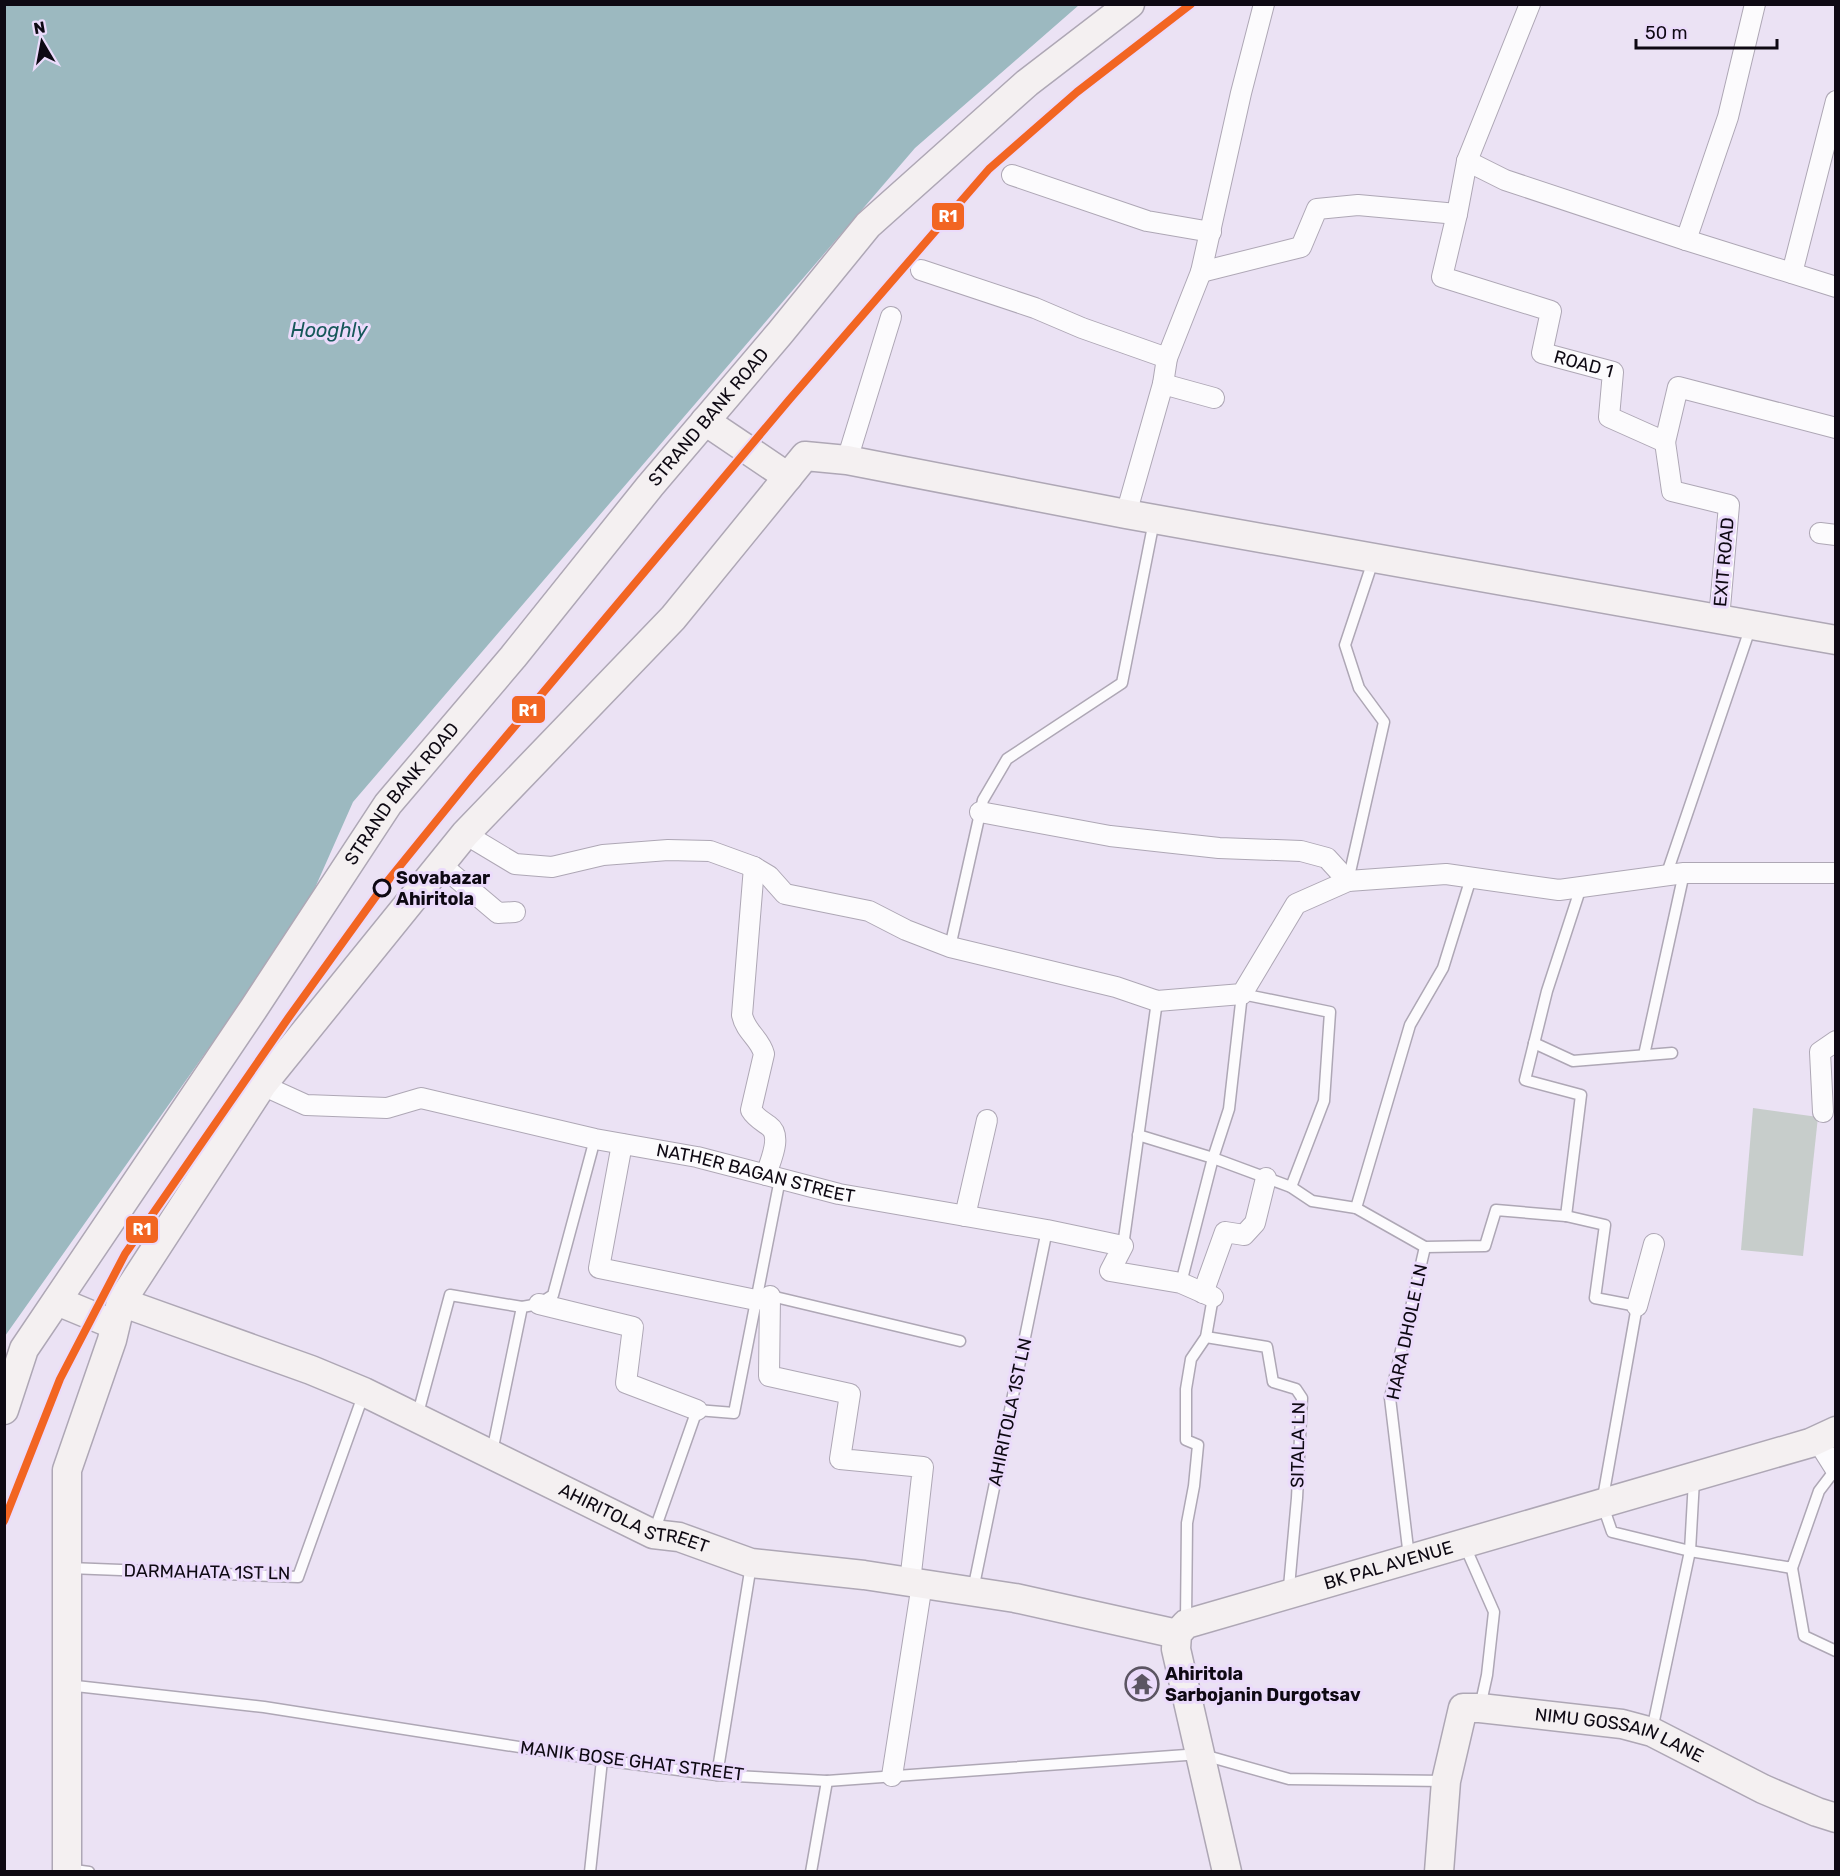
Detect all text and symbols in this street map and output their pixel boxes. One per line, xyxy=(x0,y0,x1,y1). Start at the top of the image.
north arrow xyxy=(12,12,72,72)
scale bar xyxy=(1636,12,1777,50)
text: N xyxy=(32,17,47,38)
text: 50 m xyxy=(1645,22,1688,44)
line badge: R1 xyxy=(931,202,965,231)
text: R1 xyxy=(938,207,958,226)
water label: Hooghly xyxy=(290,318,369,342)
street label: STRAND BANK ROAD xyxy=(644,344,773,491)
street label: ROAD 1 xyxy=(1552,346,1616,383)
street label: EXIT ROAD xyxy=(1709,516,1739,608)
line badge: R1 xyxy=(511,695,546,724)
text: R1 xyxy=(518,701,538,720)
street label: STRAND BANK ROAD xyxy=(340,718,464,869)
place label: Sovabazar Ahiritola xyxy=(396,867,490,910)
marker: Sovabazar Ahiritola xyxy=(373,879,391,897)
street label: NATHER BAGAN STREET xyxy=(655,1139,857,1208)
line badge: R1 xyxy=(125,1215,159,1244)
text: R1 xyxy=(132,1220,152,1239)
street label: HARA DHOLE LN xyxy=(1382,1262,1432,1402)
street label: AHIRITOLA 1ST LN xyxy=(984,1336,1036,1488)
street label: SITALA LN xyxy=(1286,1402,1310,1488)
street label: AHIRITOLA STREET xyxy=(555,1478,712,1558)
street label: BK PAL AVENUE xyxy=(1321,1536,1456,1594)
street label: DARMAHATA 1ST LN xyxy=(123,1560,291,1584)
place label: Ahiritola Sarbojanin Durgotsav xyxy=(1165,1663,1361,1706)
temple icon: Ahiritola Sarbojanin Durgotsav xyxy=(1124,1666,1160,1702)
street label: NIMU GOSSAIN LANE xyxy=(1534,1703,1707,1768)
street label: MANIK BOSE GHAT STREET xyxy=(519,1736,745,1786)

